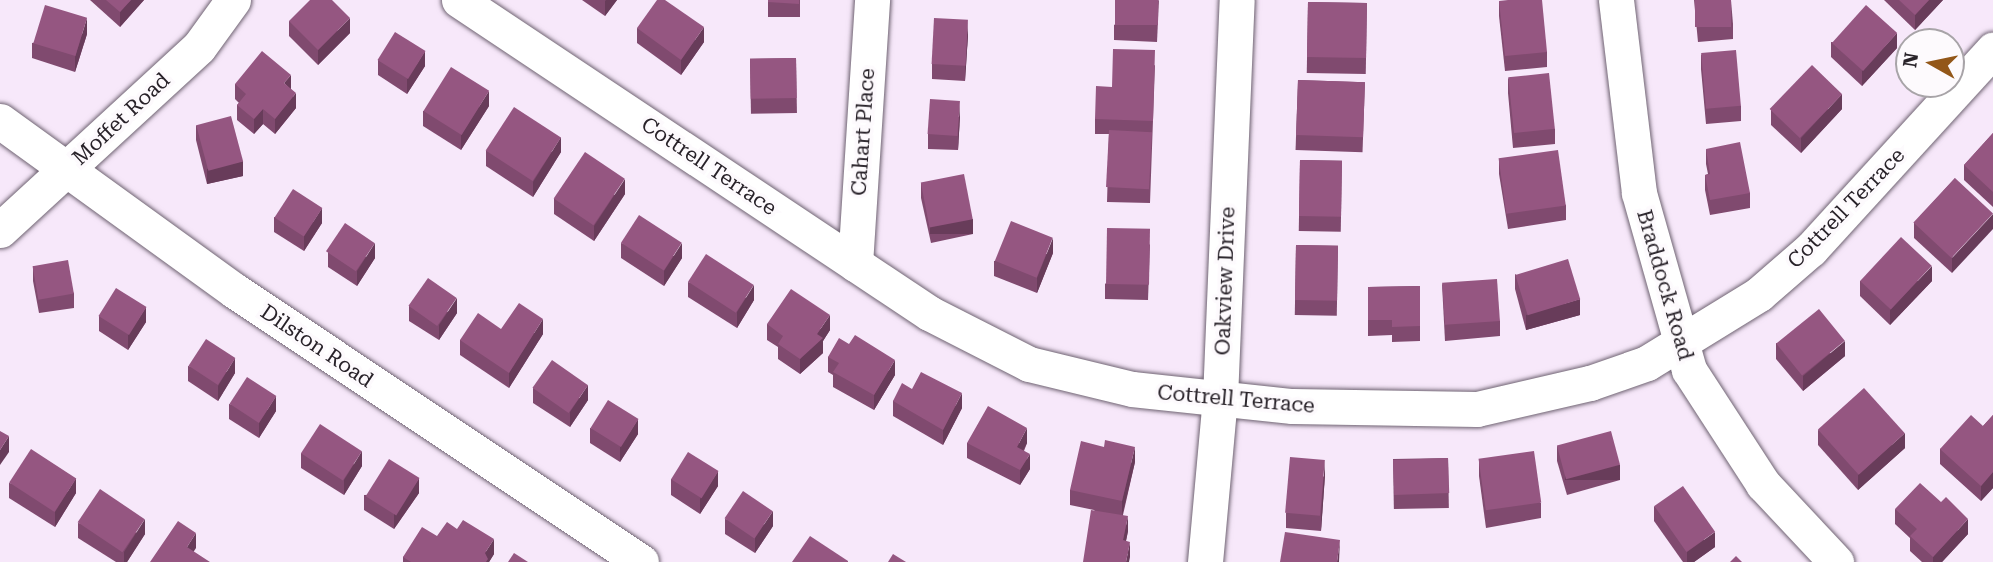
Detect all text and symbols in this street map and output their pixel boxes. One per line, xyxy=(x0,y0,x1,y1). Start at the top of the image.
north arrow xyxy=(1895,28,1965,98)
text: N xyxy=(1898,51,1923,69)
street label: Cahart Place xyxy=(846,67,880,197)
street label: Moffet Road xyxy=(67,68,175,170)
street label: Cottrell Terrace xyxy=(637,111,781,221)
street label: Cottrell Terrace xyxy=(1782,143,1910,273)
street label: Oakview Drive xyxy=(1210,206,1240,356)
street label: Braddock Road xyxy=(1631,207,1699,363)
street label: Dilston Road xyxy=(256,299,378,393)
street label: Cottrell Terrace xyxy=(1156,380,1316,418)

